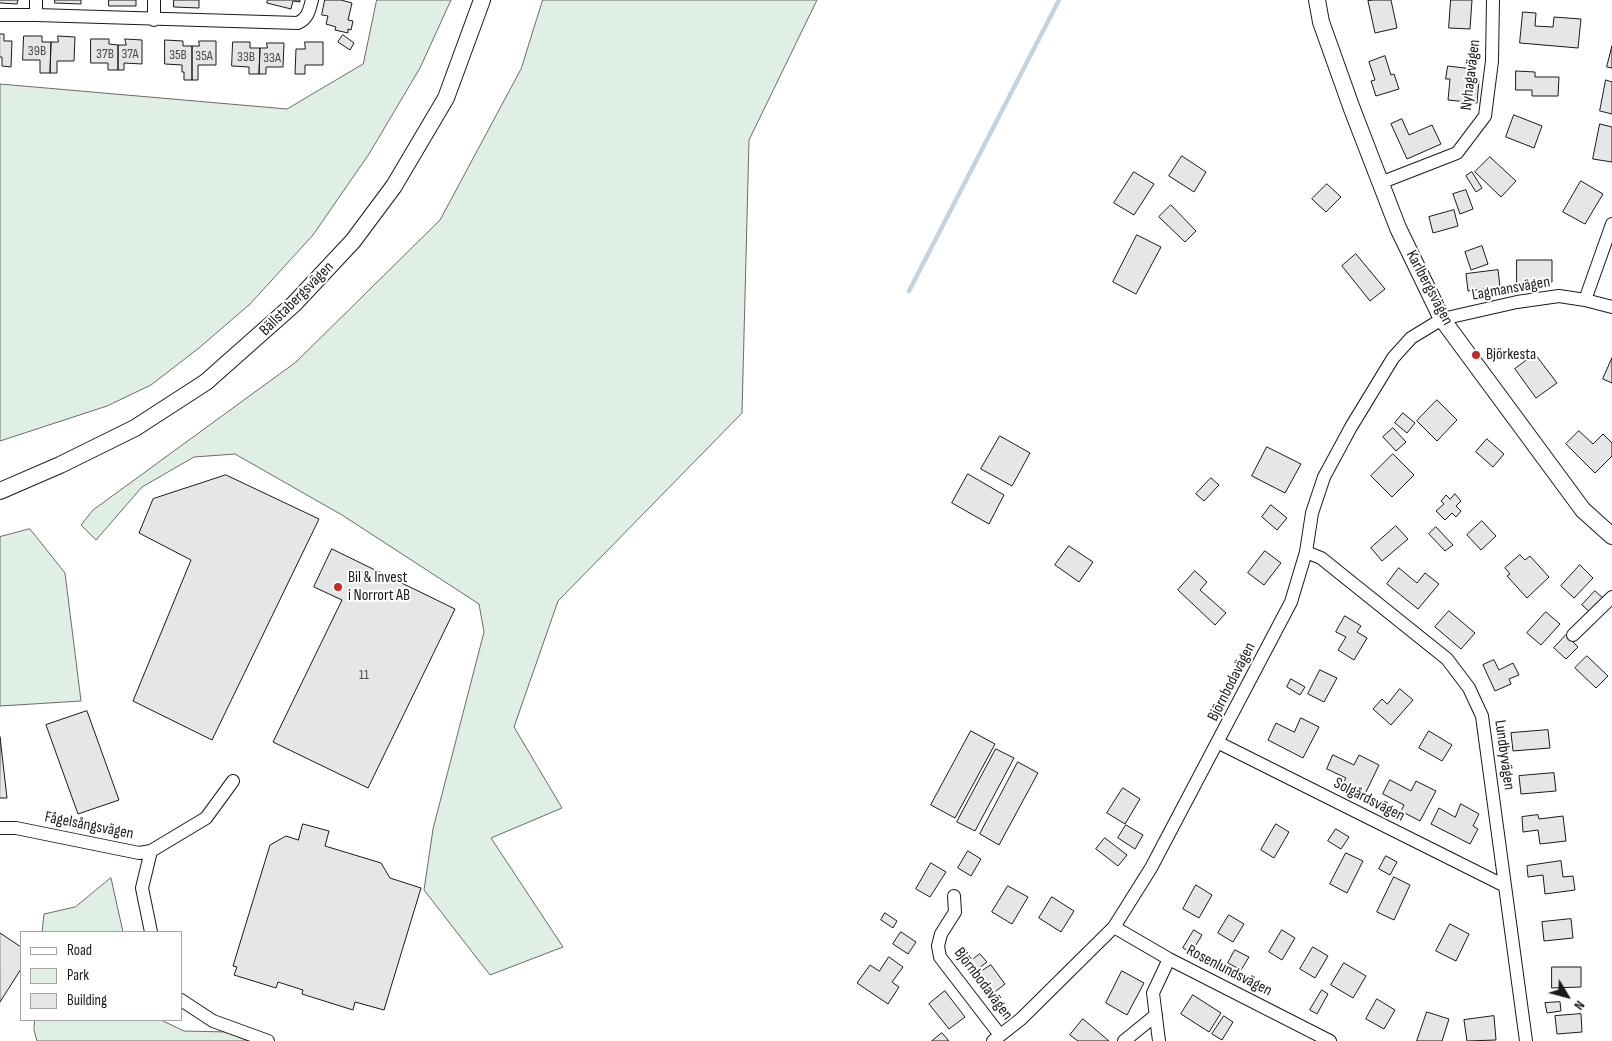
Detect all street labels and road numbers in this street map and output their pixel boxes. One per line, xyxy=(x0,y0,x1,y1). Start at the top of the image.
street label: Nyhagavägen xyxy=(1457,38,1485,112)
street label: Karlbergsvägen xyxy=(1401,247,1457,329)
street label: Bällstabergsvägen xyxy=(256,258,338,340)
street label: Lagmansvägen xyxy=(1470,273,1552,305)
street label: Björnbodavägen xyxy=(1204,639,1260,725)
street label: Lundbyvägen xyxy=(1490,719,1518,791)
street label: Solgårdsvägen xyxy=(1330,774,1408,826)
street label: Fågelsångsvägen xyxy=(43,808,135,844)
street label: Rosenlundsvägen xyxy=(1183,941,1275,1001)
street label: Björnbodavägen xyxy=(950,944,1016,1024)

